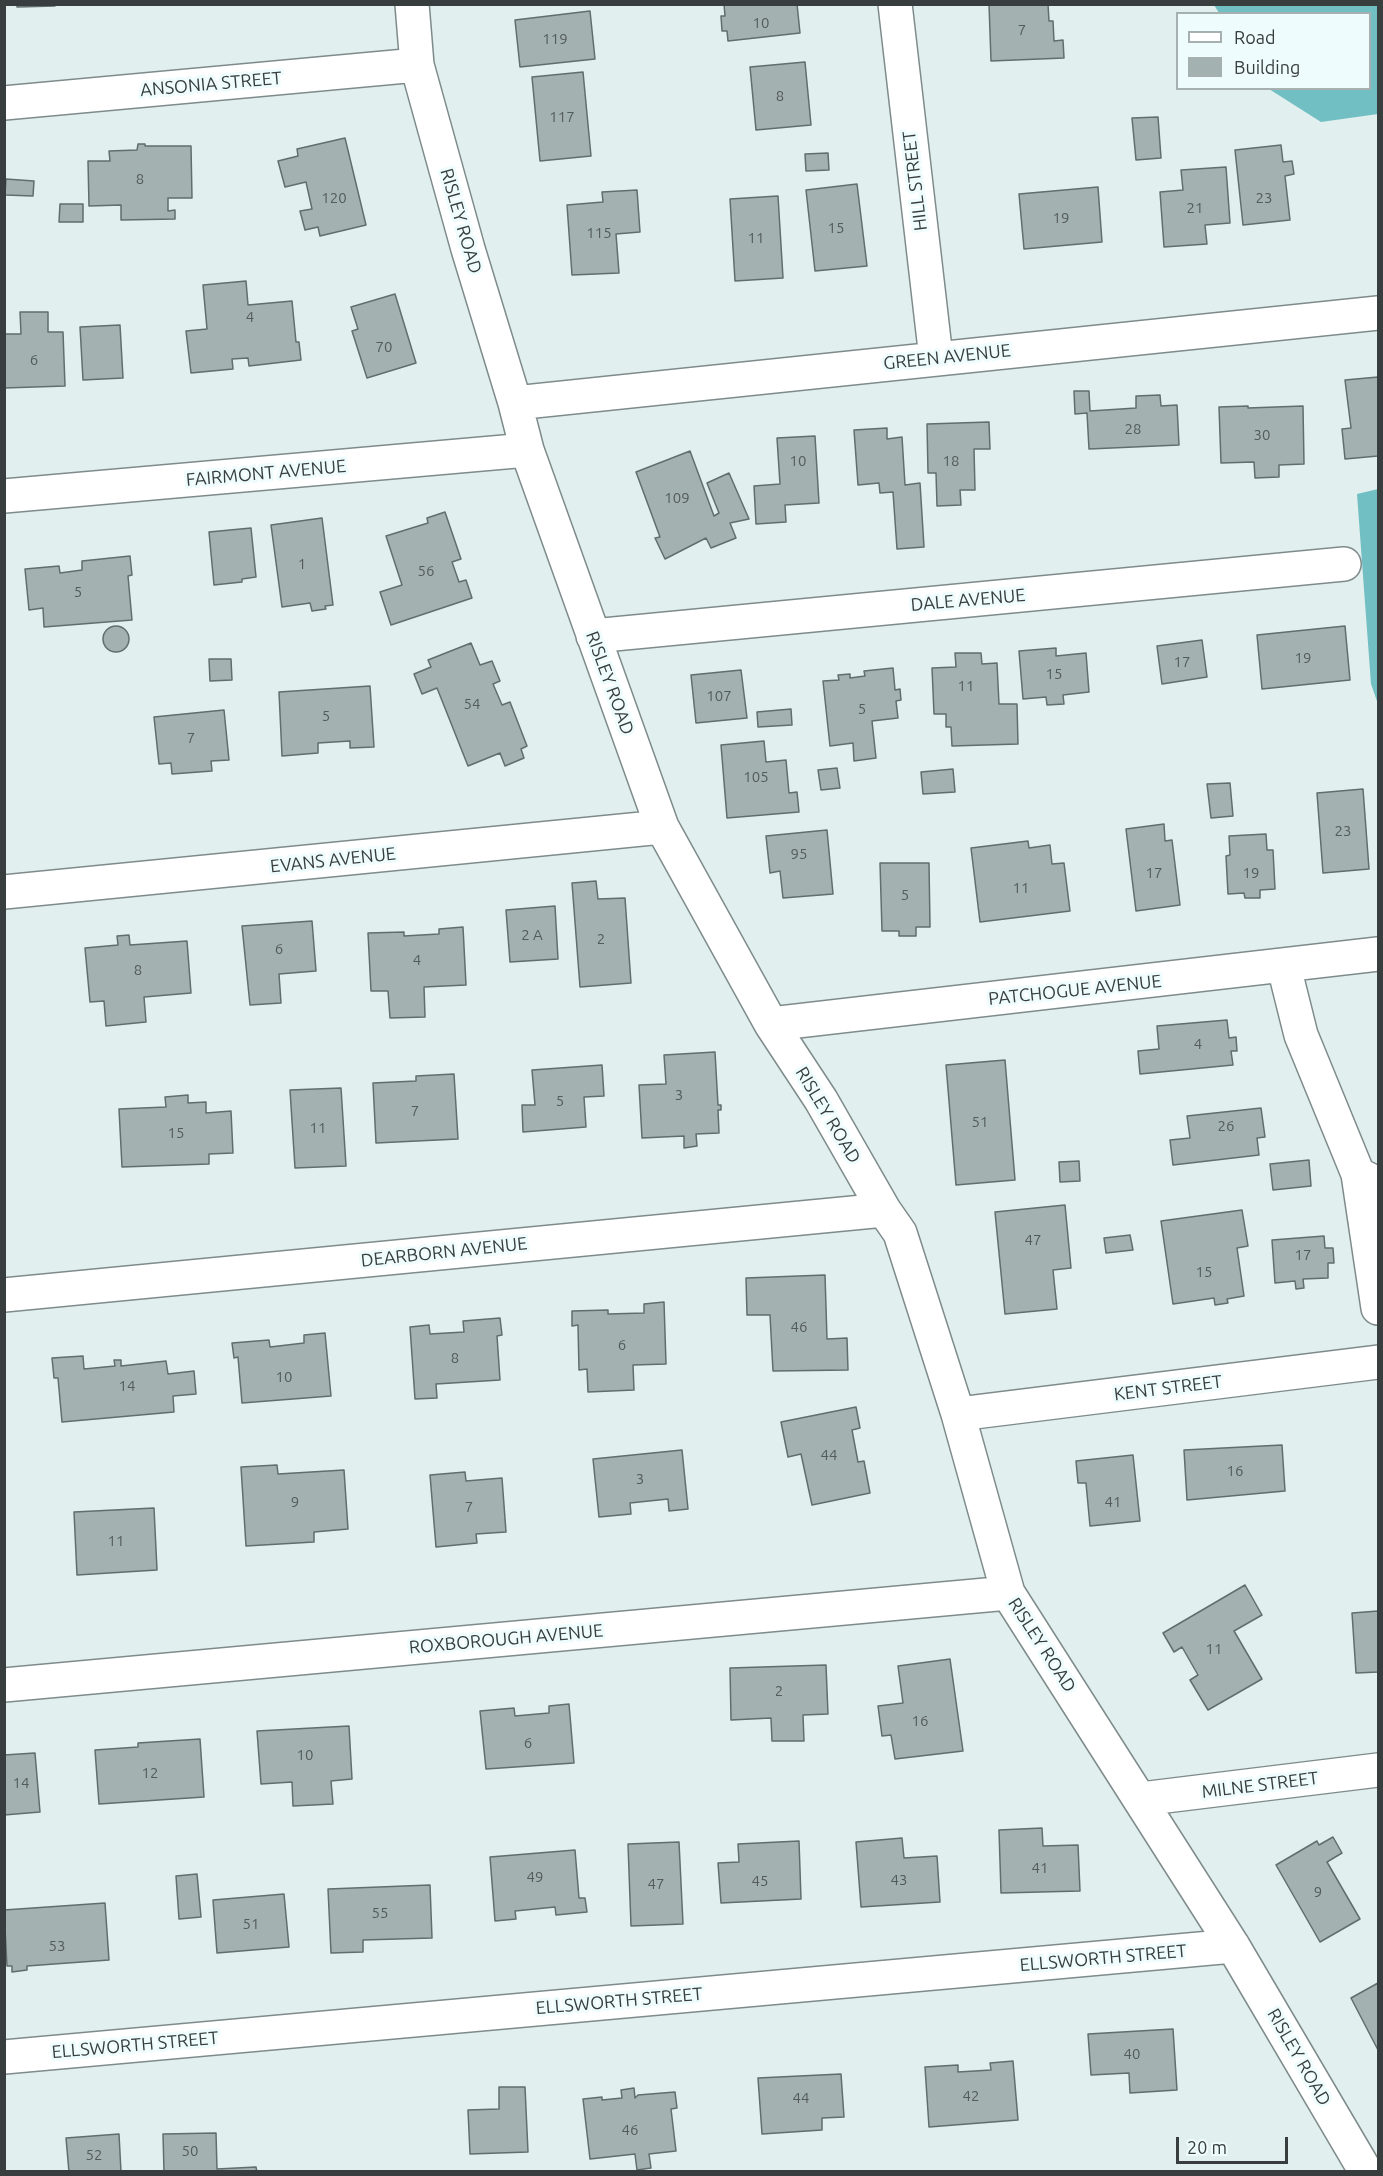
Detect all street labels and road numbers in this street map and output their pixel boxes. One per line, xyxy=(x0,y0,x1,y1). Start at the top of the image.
street label: ANSONIA STREET xyxy=(139,67,283,101)
street label: HILL STREET xyxy=(898,130,932,232)
street label: RISLEY ROAD xyxy=(436,166,486,276)
street label: GREEN AVENUE xyxy=(882,340,1012,374)
street label: FAIRMONT AVENUE xyxy=(185,455,347,491)
street label: DALE AVENUE xyxy=(910,584,1026,616)
street label: RISLEY ROAD xyxy=(581,628,639,738)
street label: EVANS AVENUE xyxy=(269,843,397,877)
street label: PATCHOGUE AVENUE xyxy=(987,970,1163,1010)
street label: RISLEY ROAD xyxy=(791,1063,865,1167)
street label: DEARBORN AVENUE xyxy=(360,1233,528,1271)
street label: KENT STREET xyxy=(1113,1371,1223,1405)
street label: RISLEY ROAD xyxy=(1003,1594,1081,1696)
street label: ROXBOROUGH AVENUE xyxy=(408,1620,604,1658)
street label: MILNE STREET xyxy=(1200,1767,1320,1803)
street label: ELLSWORTH STREET xyxy=(1019,1940,1187,1976)
street label: ELLSWORTH STREET xyxy=(535,1983,703,2019)
street label: RISLEY ROAD xyxy=(1263,2005,1335,2109)
street label: ELLSWORTH STREET xyxy=(51,2027,219,2063)

